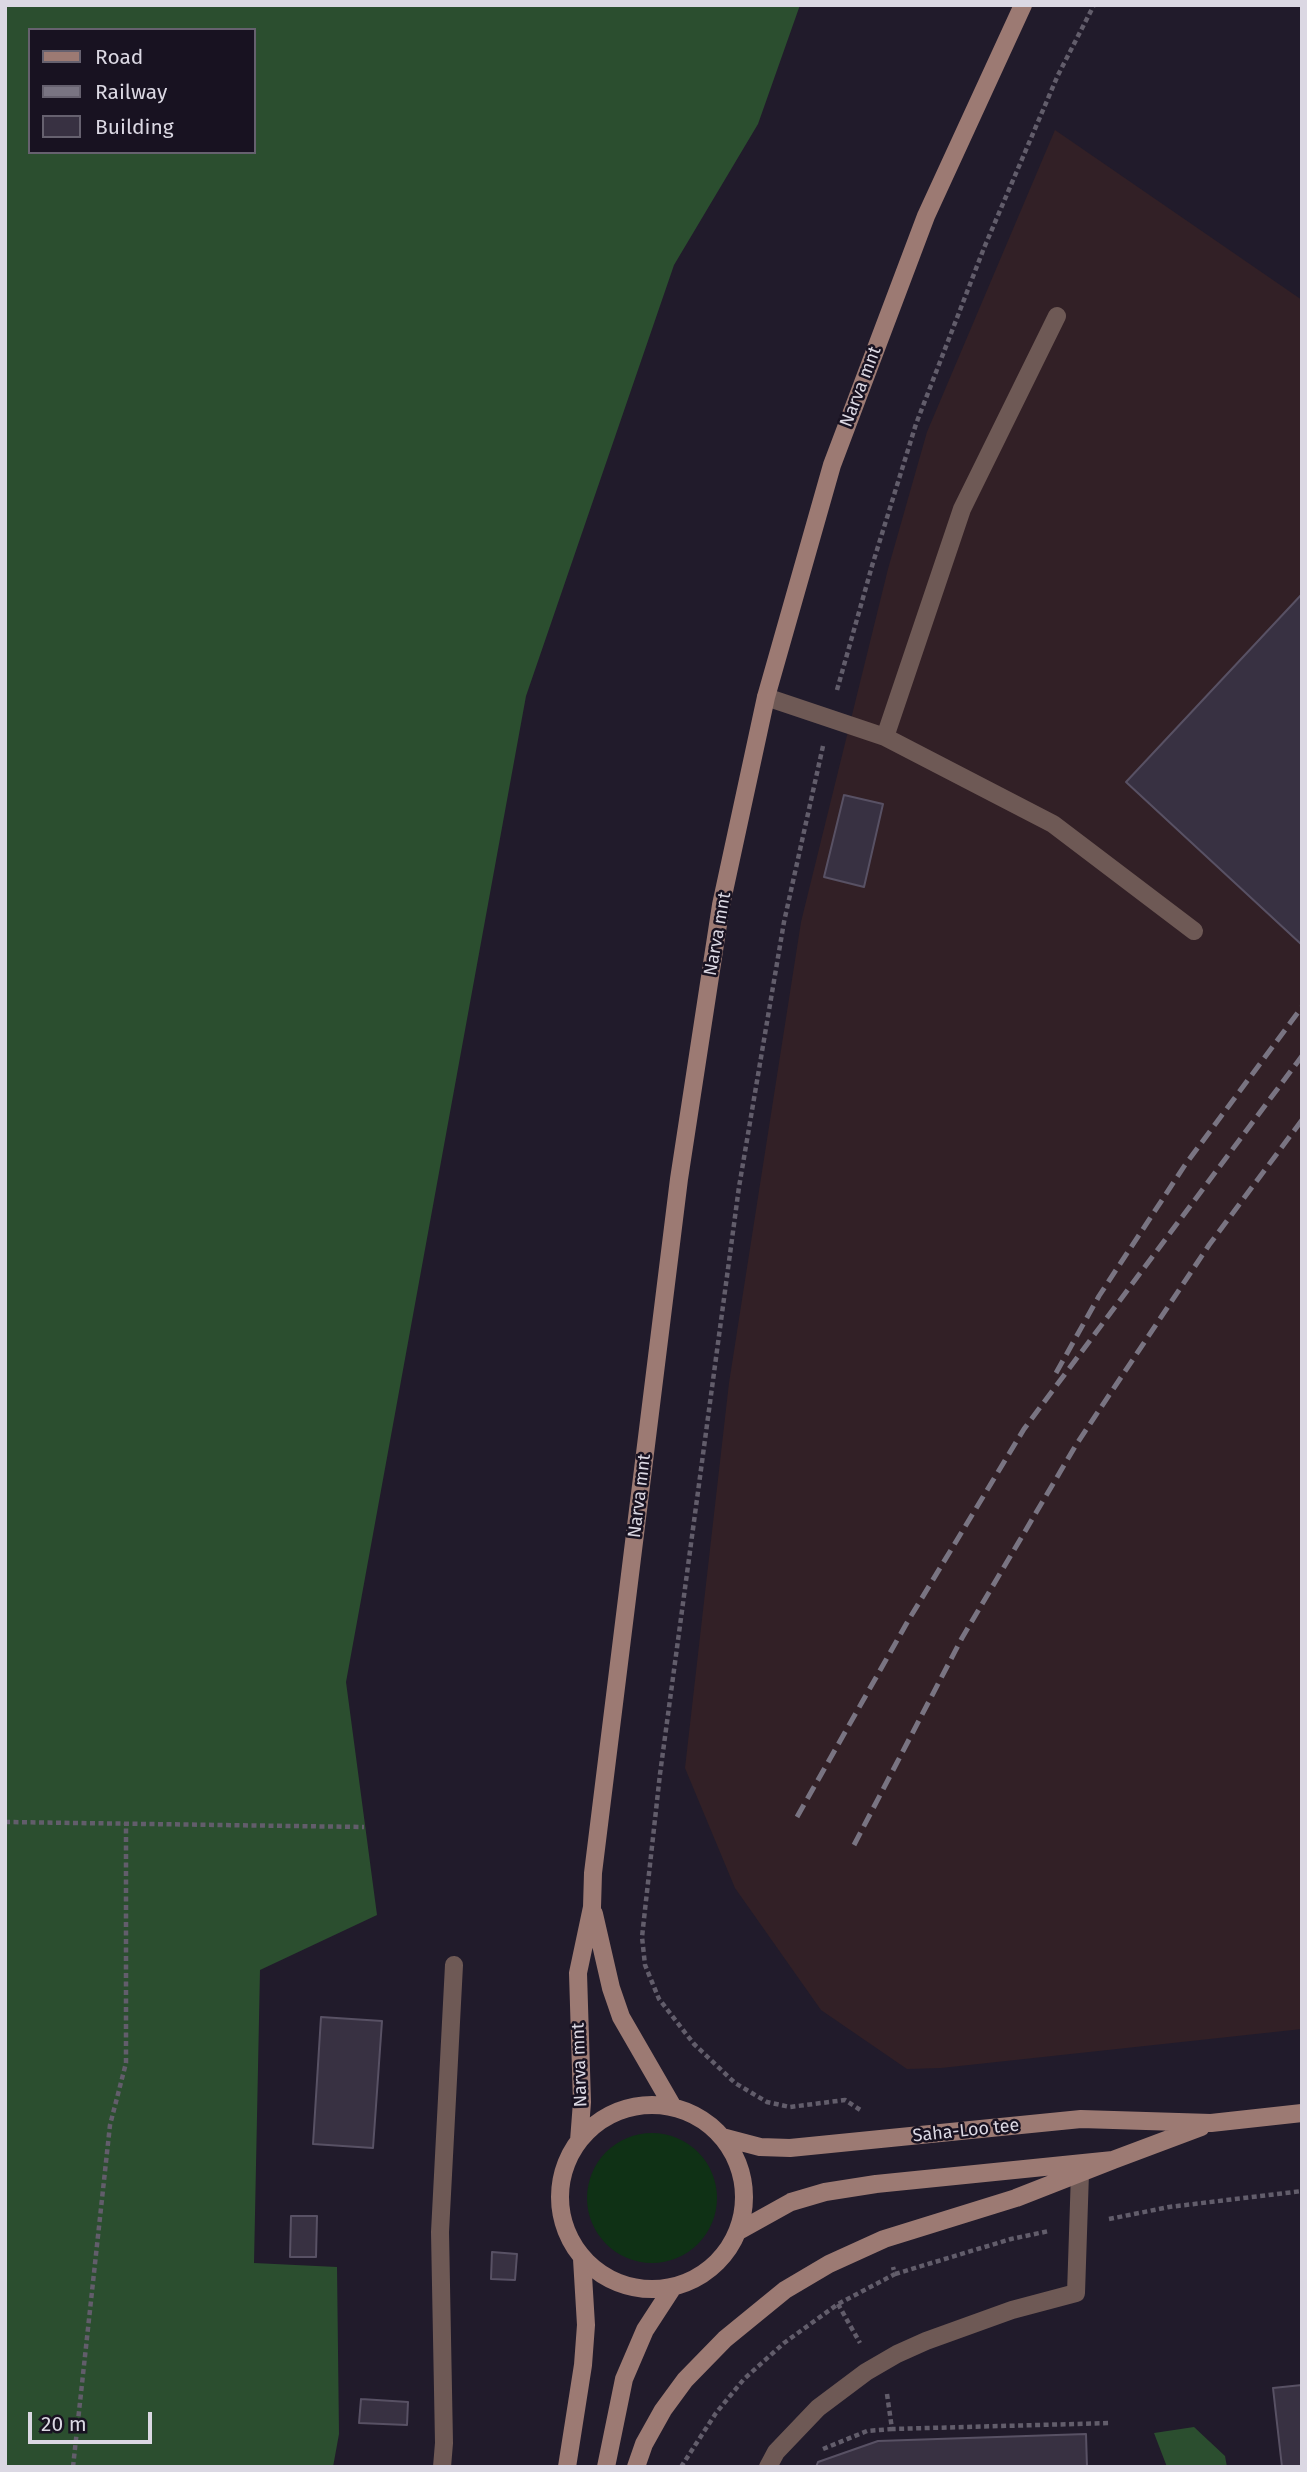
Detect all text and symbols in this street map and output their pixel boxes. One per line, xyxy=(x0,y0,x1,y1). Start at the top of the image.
legend xyxy=(28,28,256,154)
text: Road xyxy=(95,44,143,70)
text: Railway xyxy=(95,79,167,105)
text: Building xyxy=(95,114,174,140)
street label: Narva mnt xyxy=(836,344,886,430)
street label: Narva mnt xyxy=(700,890,736,978)
street label: Narva mnt xyxy=(624,1453,656,1539)
street label: Narva mnt xyxy=(568,2022,592,2108)
street label: Saha-Loo tee xyxy=(912,2115,1020,2147)
scale bar xyxy=(32,2398,156,2442)
text: 20 m xyxy=(41,2411,87,2437)

